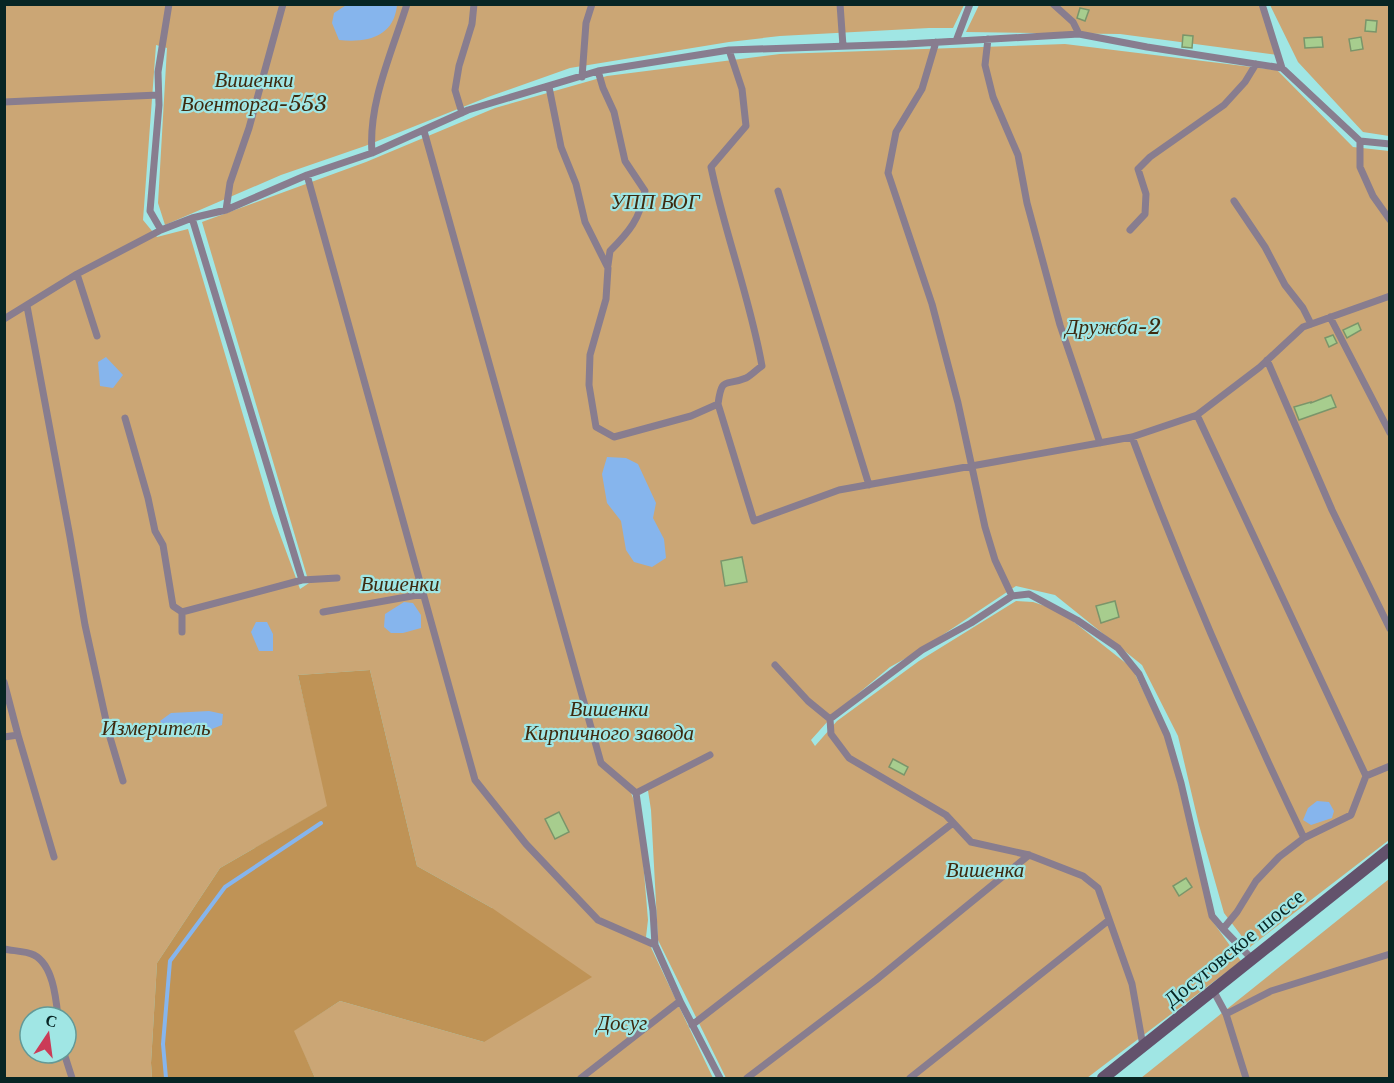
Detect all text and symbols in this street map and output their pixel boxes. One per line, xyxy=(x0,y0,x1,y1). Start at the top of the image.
park label: Вишенки Военторга-553 xyxy=(181,67,327,117)
park label: УПП ВОГ xyxy=(610,189,701,215)
park label: Дружба-2 xyxy=(1063,314,1161,340)
park label: Вишенки xyxy=(360,571,440,597)
park label: Вишенки Кирпичного завода xyxy=(523,696,694,746)
park label: Измеритель xyxy=(100,715,211,741)
park label: Вишенка xyxy=(946,857,1024,883)
street label: Досуговское шоссе xyxy=(1158,883,1310,1013)
north arrow xyxy=(18,1005,78,1065)
text: С xyxy=(43,1009,59,1031)
park label: Досуг xyxy=(595,1010,647,1036)

